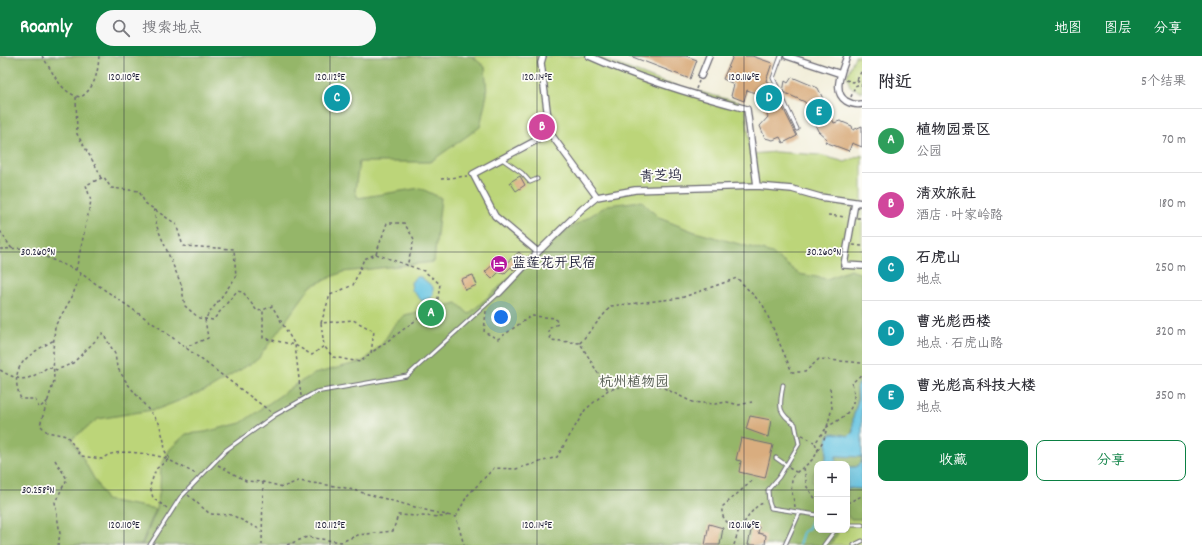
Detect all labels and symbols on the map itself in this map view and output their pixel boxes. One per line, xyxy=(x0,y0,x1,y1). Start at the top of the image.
text: 120.110°E xyxy=(108,71,140,85)
text: 120.112°E xyxy=(315,71,346,85)
text: 120.114°E xyxy=(522,71,552,85)
text: 120.116°E xyxy=(729,71,760,85)
pin: C xyxy=(324,83,350,113)
pin: D xyxy=(756,83,782,113)
pin: E xyxy=(806,97,832,127)
pin: B xyxy=(529,112,555,142)
street label: 青芝坞 xyxy=(640,166,682,188)
text: 30.260°N xyxy=(21,246,55,260)
text: 30.260°N xyxy=(807,246,841,260)
hotel icon: 蓝莲花开民宿 xyxy=(489,254,509,274)
place label: 蓝莲花开民宿 xyxy=(512,254,596,274)
pin: A xyxy=(418,298,444,328)
your location xyxy=(491,307,511,327)
park label: 杭州植物园 xyxy=(599,373,669,393)
text: 30.258°N xyxy=(22,484,54,498)
text: 120.110°E xyxy=(108,519,140,533)
text: 120.112°E xyxy=(315,519,346,533)
text: 120.114°E xyxy=(522,519,552,533)
text: 120.116°E xyxy=(729,519,760,533)

